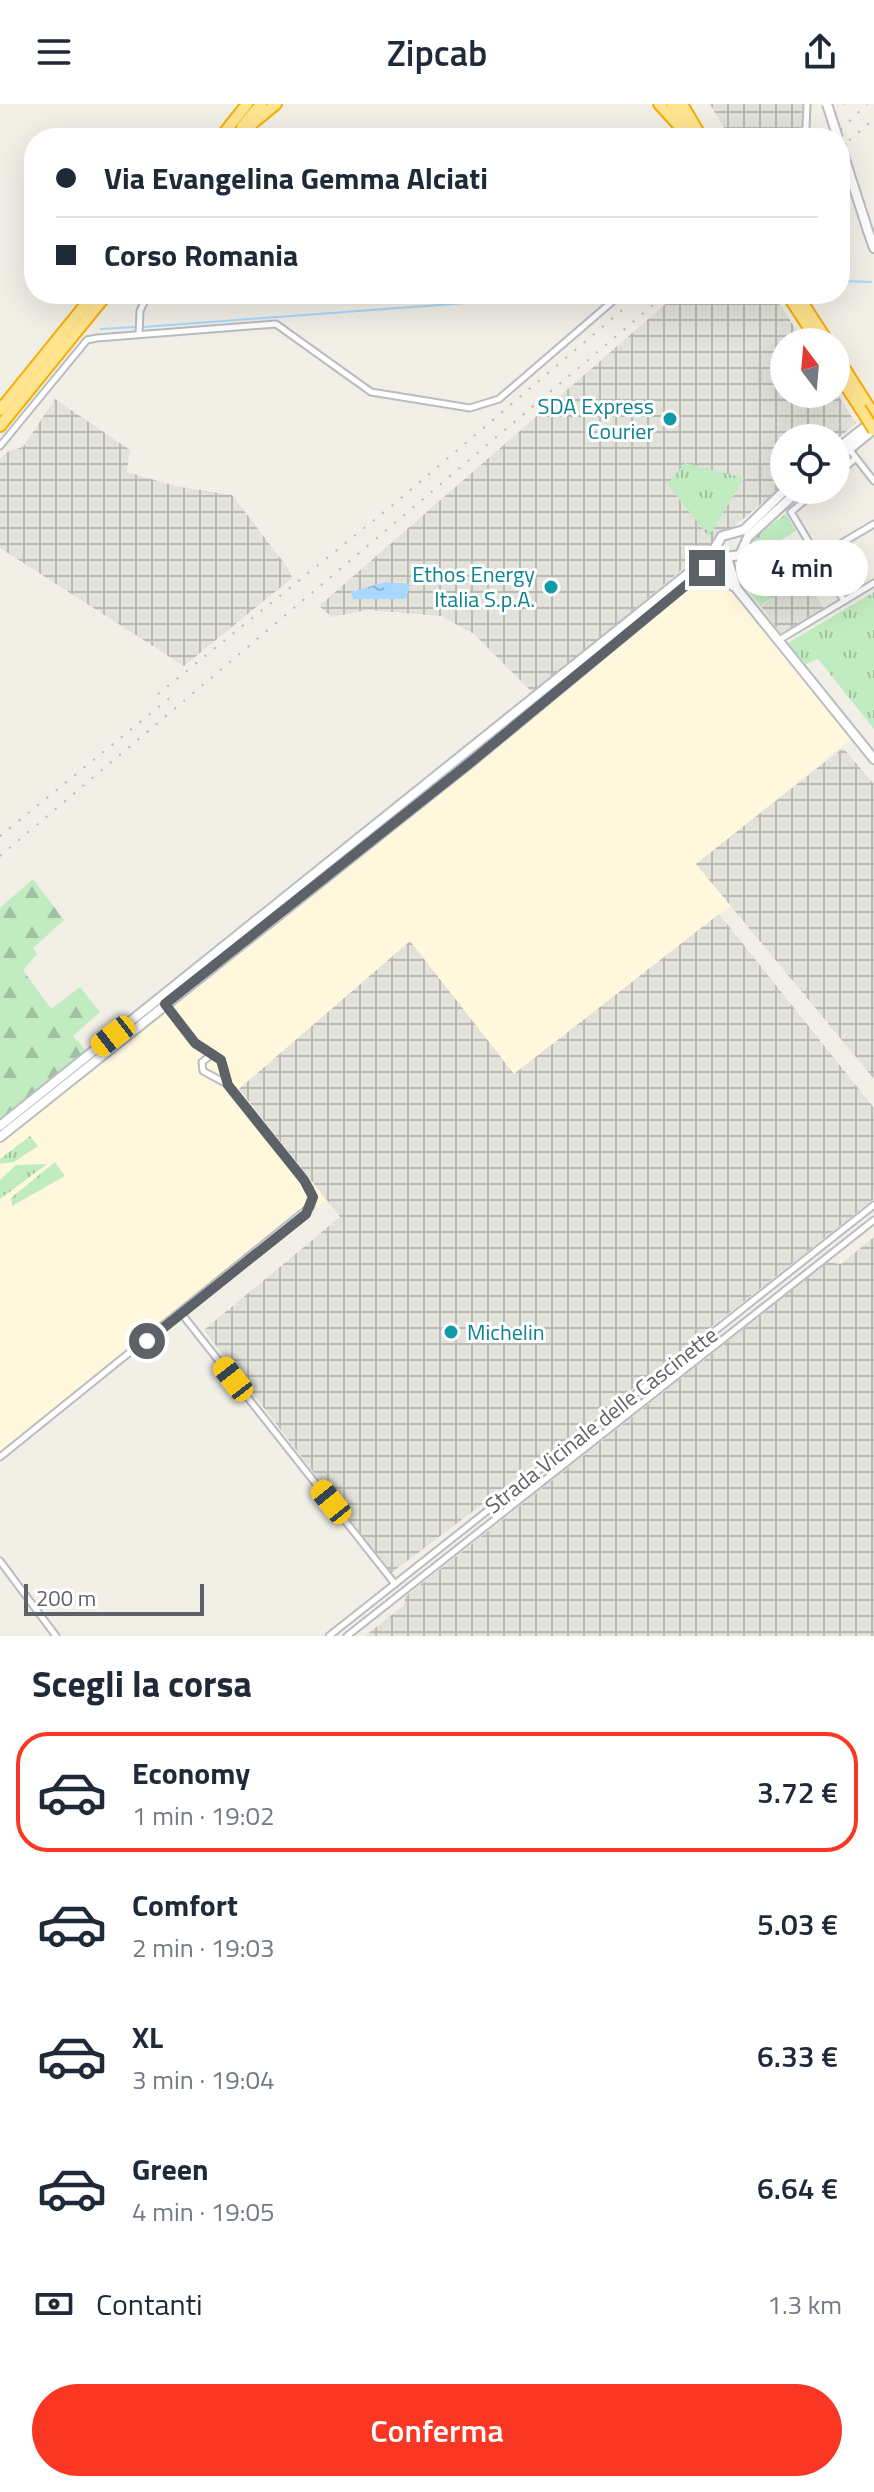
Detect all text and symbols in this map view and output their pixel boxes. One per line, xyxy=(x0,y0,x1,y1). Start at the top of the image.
text: Zipcab xyxy=(387,25,487,80)
icon: menu xyxy=(32,30,76,74)
icon: share xyxy=(798,30,842,74)
text: Via Evangelina Gemma Alciati xyxy=(104,155,488,201)
text: Corso Romania xyxy=(104,232,298,278)
north arrow xyxy=(770,328,850,408)
map controls xyxy=(770,328,850,504)
place label: SDA Express Courier xyxy=(538,389,654,448)
marker: SDA Express Courier xyxy=(661,410,679,428)
button: locate xyxy=(770,424,850,504)
callout: 4 min xyxy=(735,540,867,596)
text: 4 min xyxy=(771,548,833,587)
route end xyxy=(689,550,725,586)
place label: Ethos Energy Italia S.p.A. xyxy=(412,557,535,616)
marker: Ethos Energy Italia S.p.A. xyxy=(542,578,560,596)
car xyxy=(87,1012,139,1060)
place label: Michelin xyxy=(467,1315,545,1349)
street label: Strada Vicinale delle Cascinette xyxy=(477,1318,725,1522)
route start xyxy=(129,1323,165,1359)
marker: Michelin xyxy=(442,1323,460,1341)
car xyxy=(209,1353,257,1405)
car xyxy=(307,1476,355,1528)
scale bar xyxy=(24,1580,204,1616)
text: 200 m xyxy=(36,1581,96,1615)
text: Scegli la corsa xyxy=(32,1656,252,1711)
text: Economy xyxy=(132,1750,250,1796)
icon: car xyxy=(36,1756,108,1828)
text: 3.72 € xyxy=(757,1769,838,1815)
text: 1 min · 19:02 xyxy=(132,1796,275,1835)
text: Comfort xyxy=(132,1882,238,1928)
icon: car xyxy=(36,1888,108,1960)
text: 5.03 € xyxy=(757,1901,838,1947)
text: 2 min · 19:03 xyxy=(132,1928,275,1967)
text: XL xyxy=(132,2014,163,2060)
icon: car xyxy=(36,2020,108,2092)
text: 6.33 € xyxy=(757,2033,838,2079)
text: 3 min · 19:04 xyxy=(132,2060,275,2099)
text: Green xyxy=(132,2146,209,2192)
icon: car xyxy=(36,2152,108,2224)
text: 6.64 € xyxy=(757,2165,838,2211)
text: 4 min · 19:05 xyxy=(132,2192,275,2231)
text: Contanti xyxy=(96,2281,203,2327)
icon: cash xyxy=(32,2282,76,2326)
text: 1.3 km xyxy=(767,2285,842,2324)
button: Conferma xyxy=(32,2384,842,2476)

